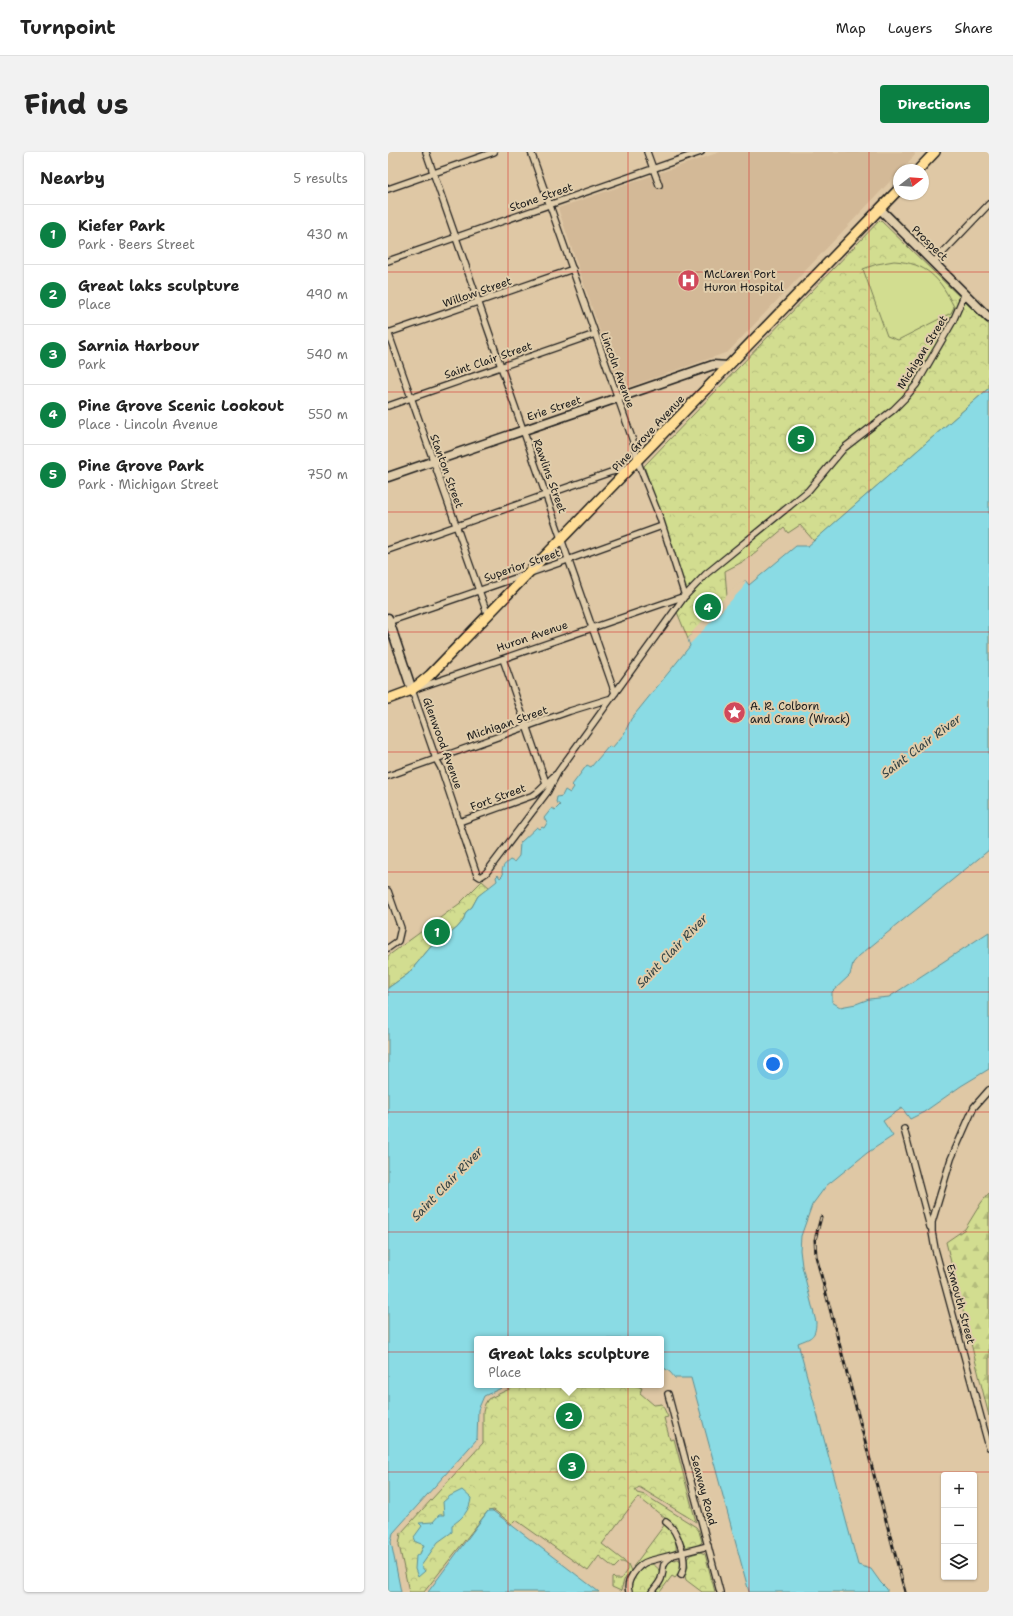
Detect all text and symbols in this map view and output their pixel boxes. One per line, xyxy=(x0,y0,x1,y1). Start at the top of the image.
text: Turnpoint xyxy=(20,15,116,40)
text: Map xyxy=(836,19,866,37)
text: Layers xyxy=(888,19,932,37)
text: Share xyxy=(954,19,993,37)
text: Find us xyxy=(24,85,129,123)
button: Directions xyxy=(880,85,989,123)
north arrow xyxy=(893,164,929,200)
text: Nearby xyxy=(40,167,105,189)
text: 5 results xyxy=(293,170,348,187)
street label: Stone Street xyxy=(507,180,575,215)
text: Kiefer Park xyxy=(78,216,165,236)
street label: Prospect xyxy=(908,222,951,265)
text: 1 xyxy=(50,226,56,243)
text: 430 m xyxy=(306,226,348,243)
text: Park · Beers Street xyxy=(78,236,195,253)
hospital icon: McLaren Port Huron Hospital xyxy=(676,267,702,293)
place label: McLaren Port Huron Hospital xyxy=(704,267,784,295)
street label: Willow Street xyxy=(441,274,514,311)
text: Great laks sculpture xyxy=(78,276,240,296)
text: 2 xyxy=(48,286,58,303)
text: 490 m xyxy=(306,286,348,303)
text: Place xyxy=(78,296,111,313)
street label: Michigan Street xyxy=(894,312,951,392)
street label: Lincoln Avenue xyxy=(597,330,638,410)
text: Sarnia Harbour xyxy=(78,336,200,356)
street label: Saint Clair Street xyxy=(442,338,534,383)
text: 3 xyxy=(48,346,58,363)
text: 540 m xyxy=(307,346,348,363)
text: Park xyxy=(78,356,106,373)
street label: Erie Street xyxy=(525,392,584,425)
street label: Pine Grove Avenue xyxy=(609,392,688,475)
text: Pine Grove Scenic Lookout xyxy=(78,396,284,416)
text: 4 xyxy=(48,406,58,423)
text: 550 m xyxy=(308,406,348,423)
text: Place · Lincoln Avenue xyxy=(78,416,218,433)
pin: 5 xyxy=(788,424,814,454)
street label: Stanton Street xyxy=(426,432,467,511)
street label: Rawlins Street xyxy=(529,437,570,516)
text: Pine Grove Park xyxy=(78,456,204,476)
text: 5 xyxy=(49,466,57,483)
text: 750 m xyxy=(307,466,348,483)
text: Park · Michigan Street xyxy=(78,476,219,493)
street label: Superior Street xyxy=(482,545,563,586)
pin: 4 xyxy=(695,592,721,622)
street label: Huron Avenue xyxy=(494,617,570,656)
street label: Glenwood Avenue xyxy=(419,695,466,791)
place icon: A. R. Colborn and Crane (Wrack) xyxy=(721,699,747,725)
place label: A. R. Colborn and Crane (Wrack) xyxy=(750,699,850,727)
street label: Michigan Street xyxy=(465,702,550,744)
water label: Saint Clair River xyxy=(878,710,964,781)
street label: Fort Street xyxy=(468,780,528,814)
water label: Saint Clair River xyxy=(633,911,711,991)
pin: 1 xyxy=(424,917,450,947)
your location xyxy=(763,1054,783,1074)
water label: Saint Clair River xyxy=(408,1144,486,1224)
street label: Exmouth Street xyxy=(943,1262,978,1346)
popup xyxy=(474,1336,664,1388)
text: Great laks sculpture xyxy=(488,1344,650,1364)
text: Place xyxy=(488,1364,521,1381)
pin: 2 xyxy=(556,1401,582,1431)
pin: 3 xyxy=(559,1451,585,1481)
street label: Seaway Road xyxy=(687,1453,720,1527)
map controls xyxy=(941,1472,977,1580)
button: + xyxy=(941,1472,977,1508)
button: − xyxy=(941,1508,977,1544)
button: layers xyxy=(941,1544,977,1580)

